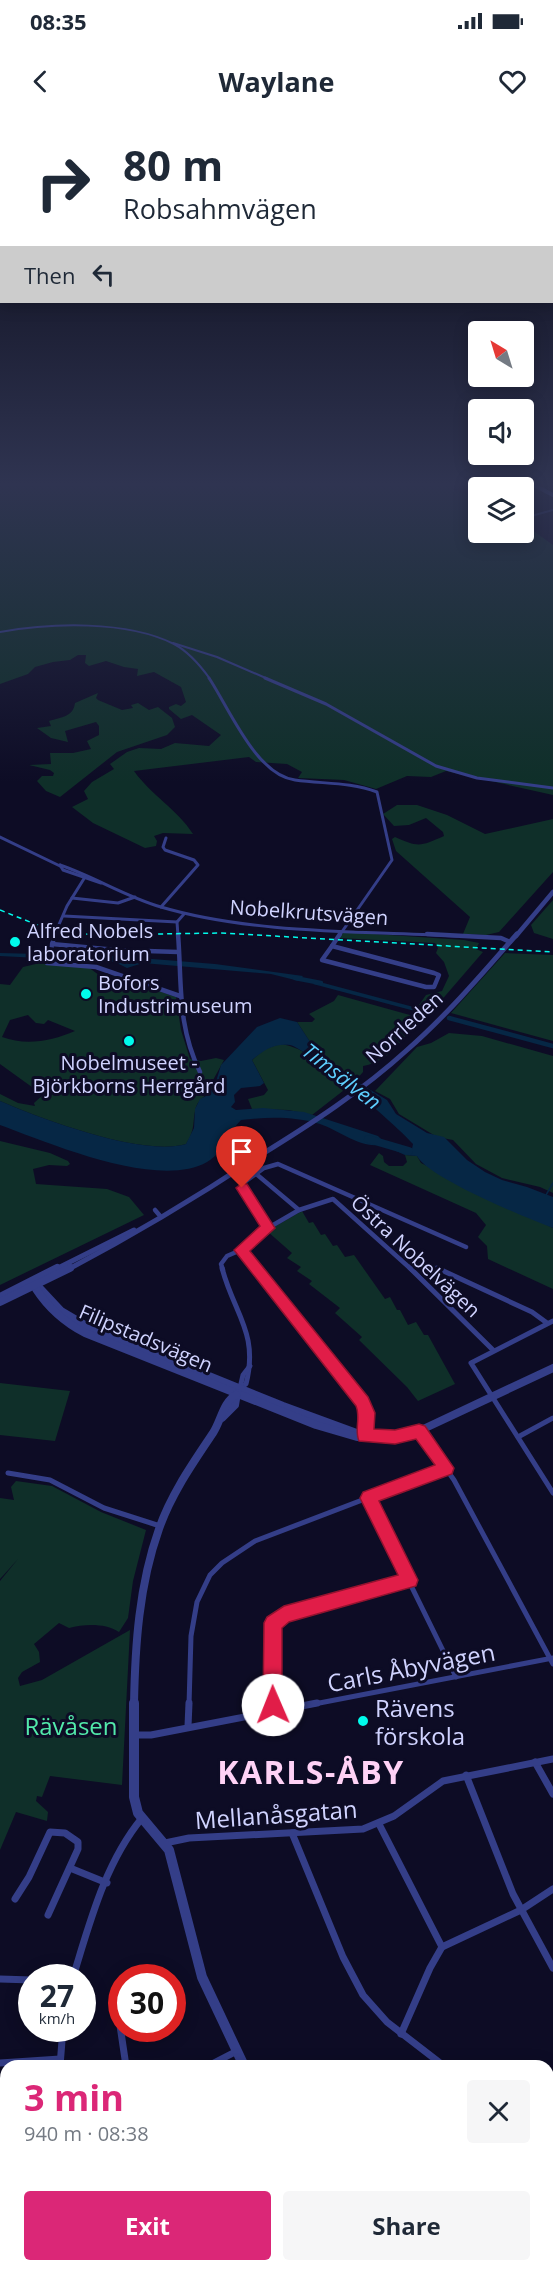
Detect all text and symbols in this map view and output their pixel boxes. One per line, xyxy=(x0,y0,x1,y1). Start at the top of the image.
text: 08:35 xyxy=(30,6,87,36)
text: Waylane xyxy=(218,63,335,100)
icon: back xyxy=(24,65,57,98)
icon: heart xyxy=(496,65,529,98)
text: 80 m xyxy=(123,136,223,193)
icon: right xyxy=(24,144,102,222)
text: Robsahmvägen xyxy=(123,190,317,227)
icon: left xyxy=(87,258,120,291)
text: Then xyxy=(24,260,75,290)
north arrow xyxy=(468,321,534,387)
map controls xyxy=(468,321,534,543)
button: sound xyxy=(468,399,534,465)
button: layers xyxy=(468,477,534,543)
street label: Nobelkrutsvägen xyxy=(229,893,389,931)
place label: Alfred Nobels laboratorium xyxy=(27,917,153,967)
marker: Alfred Nobels laboratorium xyxy=(8,935,22,949)
place label: Bofors Industrimuseum xyxy=(98,969,253,1019)
street label: Norrleden xyxy=(359,985,449,1069)
marker: Bofors Industrimuseum xyxy=(79,987,93,1001)
marker: Nobelmuseet - Björkborns Herrgård xyxy=(122,1034,136,1048)
water label: Timsälven xyxy=(297,1036,387,1116)
place label: Nobelmuseet - Björkborns Herrgård xyxy=(33,1049,225,1099)
pin xyxy=(216,1126,267,1188)
icon: arrive xyxy=(225,1135,258,1168)
street label: Östra Nobelvägen xyxy=(345,1189,487,1323)
street label: Filipstadsvägen xyxy=(75,1298,217,1378)
street label: Carls Åbyvägen xyxy=(324,1635,498,1699)
position arrow xyxy=(241,1673,305,1737)
place label: Rävens förskola xyxy=(375,1691,465,1752)
park label: Rävåsen xyxy=(24,1709,118,1742)
marker: Rävens förskola xyxy=(356,1714,370,1728)
district label: KARLS-ÅBY xyxy=(217,1750,405,1793)
street label: Mellanåsgatan xyxy=(194,1792,358,1836)
speed limit sign: 30 xyxy=(108,1964,186,2042)
text: 27 xyxy=(40,1975,74,2016)
text: km/h xyxy=(39,2008,75,2028)
text: 3 min xyxy=(24,2073,124,2122)
button: close xyxy=(467,2080,530,2143)
text: 940 m · 08:38 xyxy=(24,2120,149,2147)
button: Exit xyxy=(24,2191,271,2260)
button: Share xyxy=(283,2191,530,2260)

